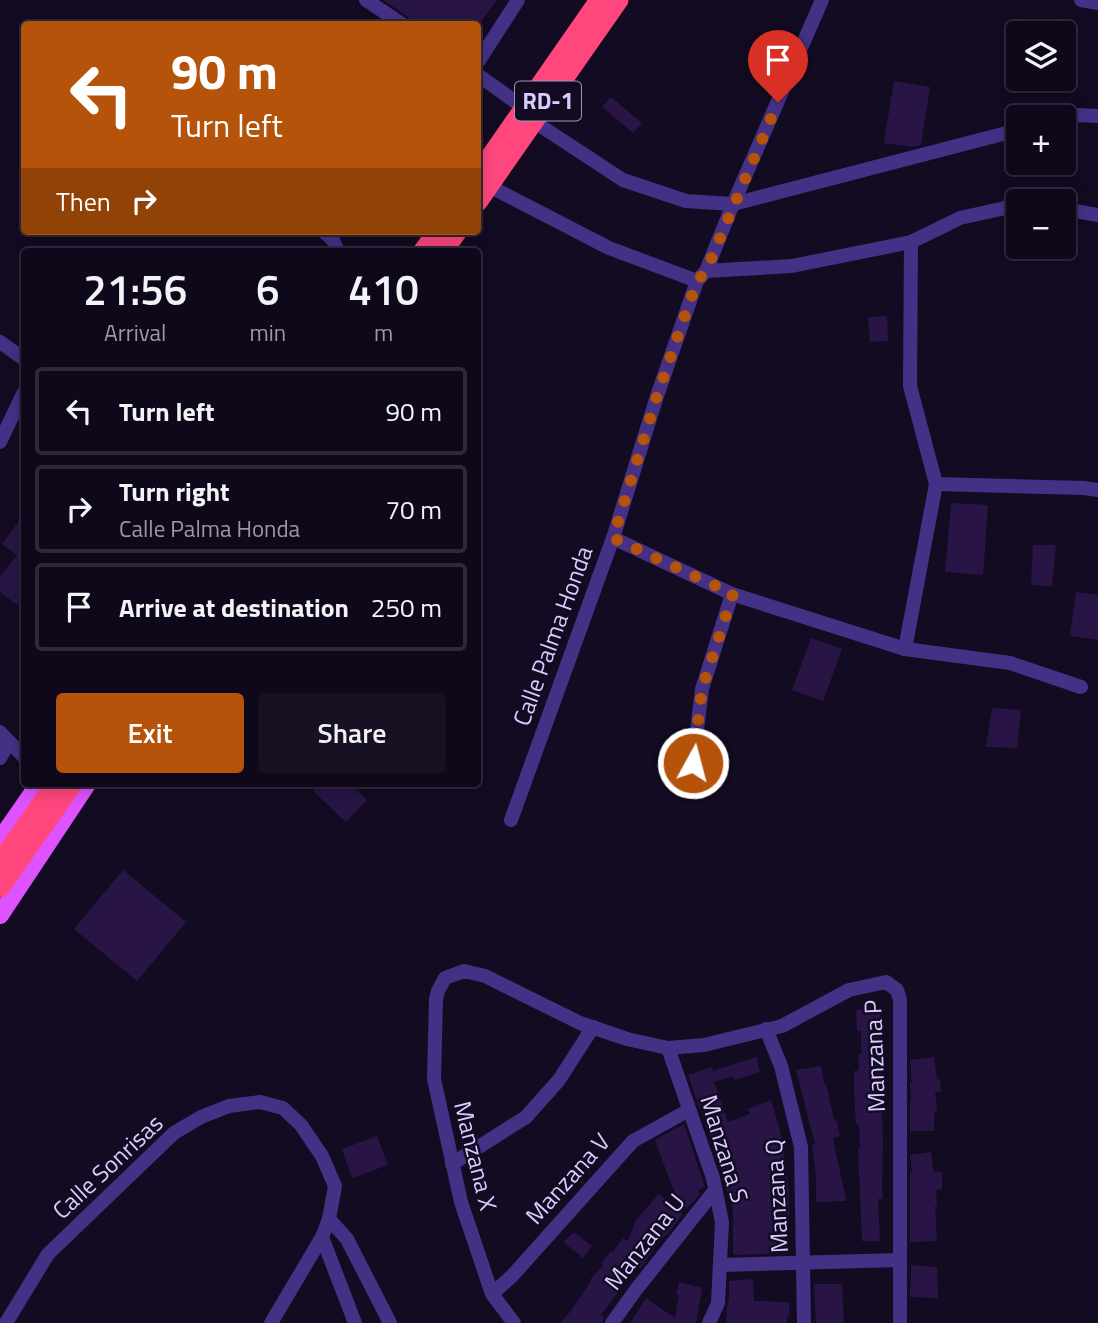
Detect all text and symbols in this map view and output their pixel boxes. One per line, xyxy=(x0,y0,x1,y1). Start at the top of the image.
map controls xyxy=(1006,21,1076,259)
button: layers xyxy=(1006,21,1076,91)
pin xyxy=(748,30,808,102)
text: 90 m xyxy=(171,33,278,108)
icon: arrive xyxy=(759,41,797,79)
icon: left xyxy=(56,49,147,140)
road number: RD-1 xyxy=(515,82,581,120)
text: Turn left xyxy=(171,101,283,149)
button: + xyxy=(1006,105,1076,175)
text: Then xyxy=(56,182,111,221)
icon: right xyxy=(125,182,163,220)
button: − xyxy=(1006,189,1076,259)
text: 21:56 xyxy=(83,257,187,321)
text: 6 xyxy=(256,257,280,321)
text: 410 xyxy=(348,257,419,321)
text: Arrival xyxy=(104,315,166,350)
text: min xyxy=(249,315,286,350)
text: m xyxy=(374,315,393,350)
icon: left xyxy=(60,392,98,430)
text: Turn left xyxy=(119,392,214,431)
text: 90 m xyxy=(385,392,442,431)
text: Turn right xyxy=(119,472,230,511)
icon: right xyxy=(60,490,98,528)
text: 70 m xyxy=(385,490,442,529)
text: Calle Palma Honda xyxy=(119,511,300,546)
street label: Calle Palma Honda xyxy=(503,541,601,731)
icon: arrive xyxy=(60,588,98,626)
text: Arrive at destination xyxy=(119,588,349,627)
text: 250 m xyxy=(371,588,442,627)
button: Exit xyxy=(56,693,244,773)
button: Share xyxy=(258,693,446,773)
position arrow xyxy=(656,726,730,800)
street label: Manzana P xyxy=(854,999,894,1113)
street label: Manzana S xyxy=(691,1090,758,1207)
street label: Manzana X xyxy=(445,1097,507,1214)
street label: Calle Sonrisas xyxy=(44,1105,171,1227)
street label: Manzana V xyxy=(516,1125,618,1232)
street label: Manzana Q xyxy=(755,1138,797,1254)
street label: Manzana U xyxy=(595,1186,693,1297)

